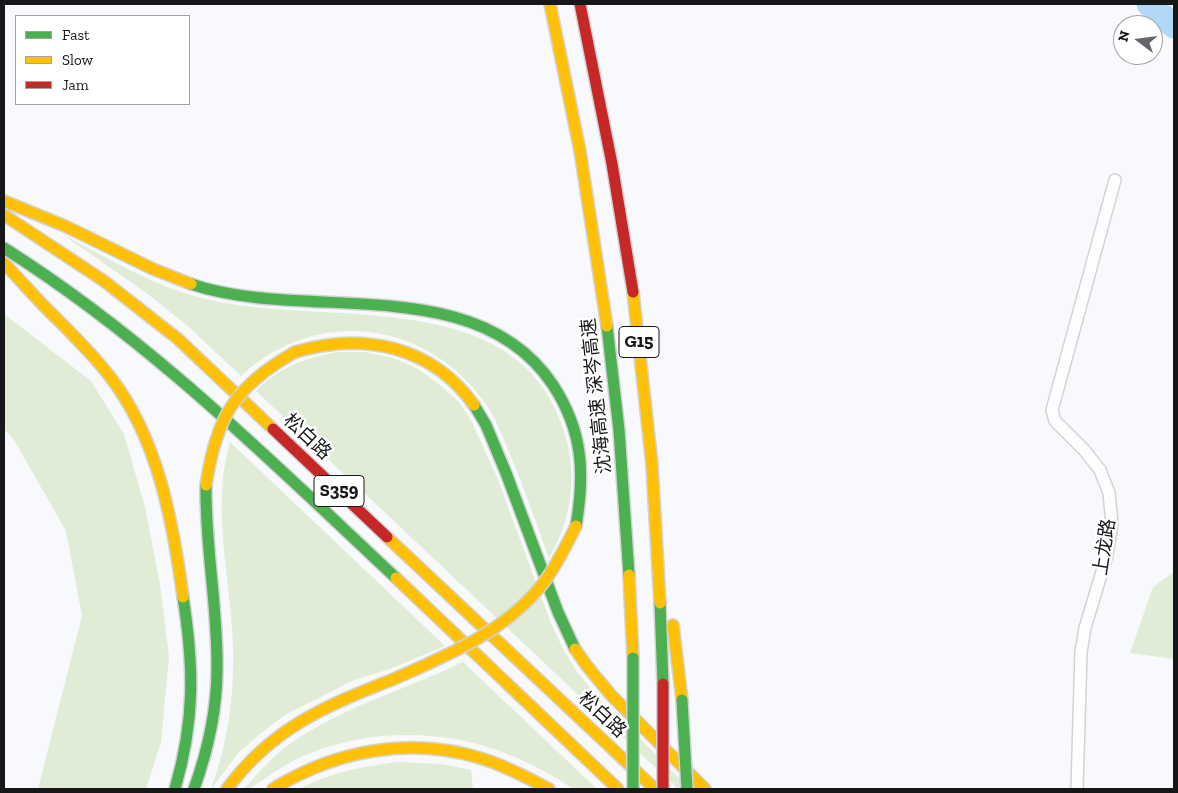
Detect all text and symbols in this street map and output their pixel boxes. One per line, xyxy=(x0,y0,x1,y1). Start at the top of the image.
legend xyxy=(15,15,190,105)
north arrow xyxy=(1113,15,1163,65)
text: Fast xyxy=(62,26,90,44)
text: N xyxy=(1114,29,1134,44)
text: Slow xyxy=(62,51,93,69)
text: Jam xyxy=(62,76,89,94)
street label: 沈海高速 深岑高速 xyxy=(577,317,617,475)
road number: G15 xyxy=(619,327,659,358)
street label: 松白路 xyxy=(278,409,336,465)
road number: S359 xyxy=(314,476,364,506)
street label: 上龙路 xyxy=(1089,517,1121,577)
street label: 松白路 xyxy=(573,687,631,743)

